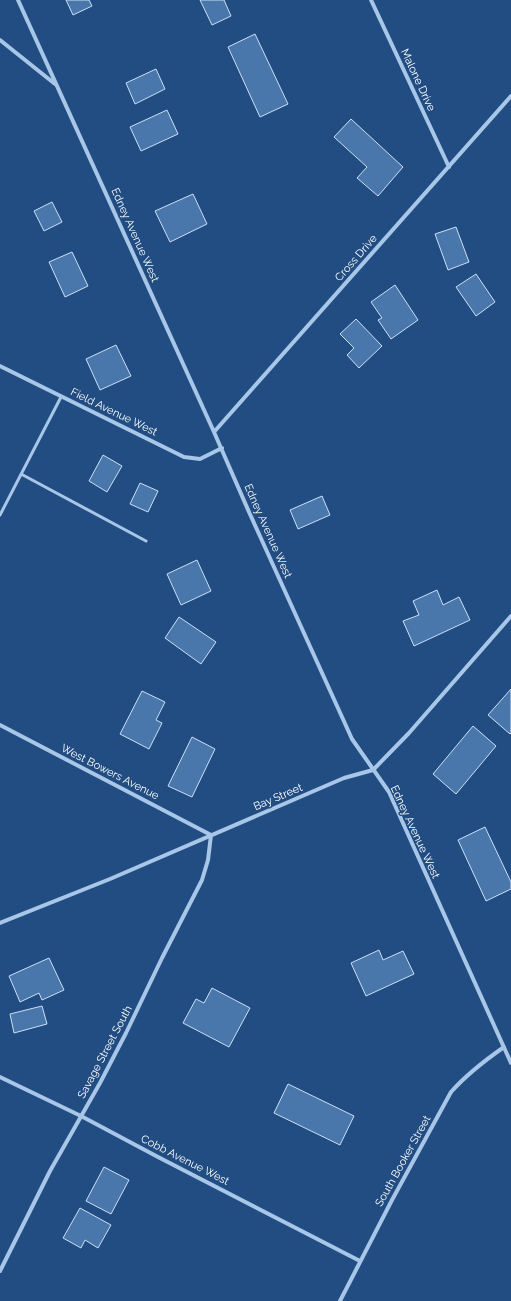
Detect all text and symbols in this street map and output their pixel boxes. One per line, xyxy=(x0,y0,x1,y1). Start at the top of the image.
street label: Malone Drive xyxy=(398,47,438,114)
street label: Edney Avenue West xyxy=(108,186,162,284)
street label: Cross Drive xyxy=(332,232,380,284)
street label: Field Avenue West xyxy=(69,385,160,439)
street label: Edney Avenue West xyxy=(241,482,295,580)
street label: West Bowers Avenue xyxy=(59,742,162,803)
street label: Bay Street xyxy=(251,781,305,813)
street label: Edney Avenue West xyxy=(388,783,442,881)
street label: Savage Street South xyxy=(75,1003,135,1101)
street label: South Booker Street xyxy=(373,1113,434,1209)
street label: Cobb Avenue West xyxy=(139,1132,232,1188)

